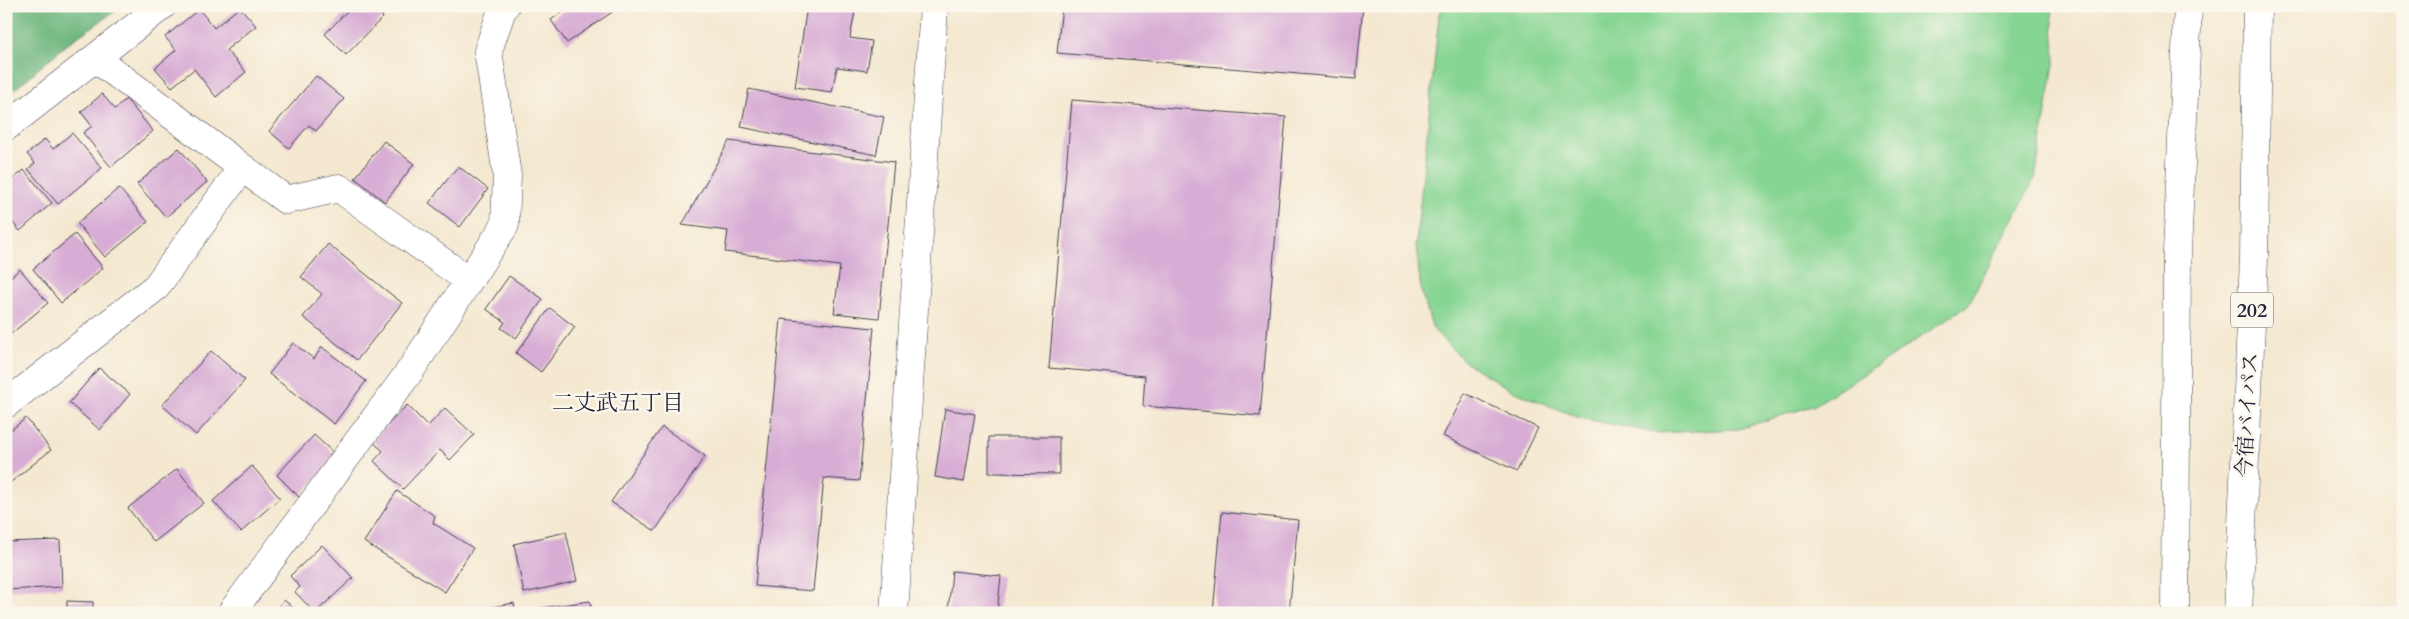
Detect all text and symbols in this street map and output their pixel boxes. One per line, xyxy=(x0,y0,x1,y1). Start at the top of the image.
road number: 202 xyxy=(2231,292,2273,328)
street label: 今宿バイパス xyxy=(2230,352,2265,478)
district label: 二丈武五丁目 xyxy=(552,388,684,418)

